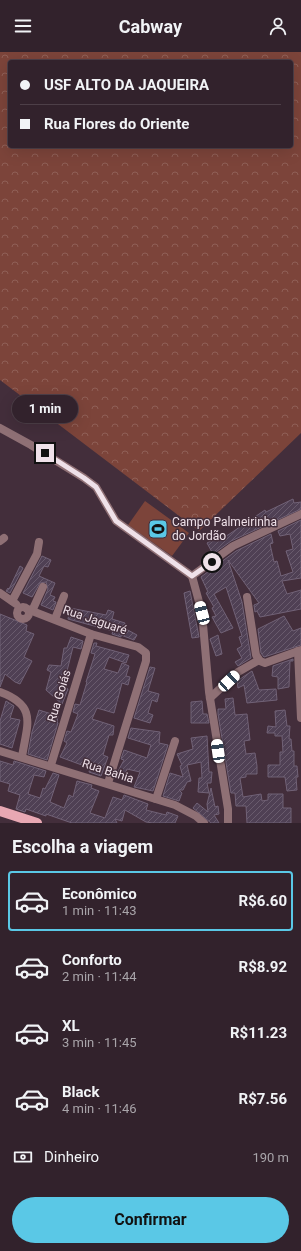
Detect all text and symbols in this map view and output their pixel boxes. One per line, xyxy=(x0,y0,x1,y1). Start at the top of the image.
icon: menu xyxy=(12,15,34,37)
icon: person xyxy=(267,15,289,37)
text: Cabway xyxy=(119,16,182,37)
text: USF ALTO DA JAQUEIRA xyxy=(44,76,209,94)
text: Rua Flores do Oriente xyxy=(44,115,189,133)
callout: 1 min xyxy=(12,395,78,423)
text: 1 min xyxy=(29,401,61,416)
route end xyxy=(36,444,54,462)
place label: Campo Palmeirinha do Jordão xyxy=(172,515,277,543)
sports icon: Campo Palmeirinha do Jordão xyxy=(147,518,169,540)
route start xyxy=(203,553,221,571)
car xyxy=(193,600,211,626)
street label: Rua Jaguaré xyxy=(61,602,129,638)
street label: Rua Goiás xyxy=(44,668,74,724)
car xyxy=(216,668,242,694)
car xyxy=(210,738,226,764)
street label: Rua Bahia xyxy=(80,756,136,786)
text: Escolha a viagem xyxy=(12,836,153,857)
icon: car xyxy=(14,883,50,919)
text: Econômico xyxy=(62,885,137,903)
text: R$6.60 xyxy=(239,892,287,910)
text: 1 min · 11:43 xyxy=(62,903,137,918)
icon: car xyxy=(14,949,50,985)
text: Conforto xyxy=(62,951,122,969)
text: R$8.92 xyxy=(239,958,287,976)
text: 2 min · 11:44 xyxy=(62,969,137,984)
icon: car xyxy=(14,1015,50,1051)
text: XL xyxy=(62,1017,80,1035)
text: R$11.23 xyxy=(230,1024,287,1042)
text: 3 min · 11:45 xyxy=(62,1035,137,1050)
icon: car xyxy=(14,1081,50,1117)
text: Black xyxy=(62,1083,99,1101)
text: R$7.56 xyxy=(239,1090,287,1108)
text: 4 min · 11:46 xyxy=(62,1101,137,1116)
icon: cash xyxy=(12,1146,34,1168)
text: Dinheiro xyxy=(44,1148,99,1166)
text: 190 m xyxy=(252,1150,289,1165)
button: Confirmar xyxy=(12,1197,289,1243)

